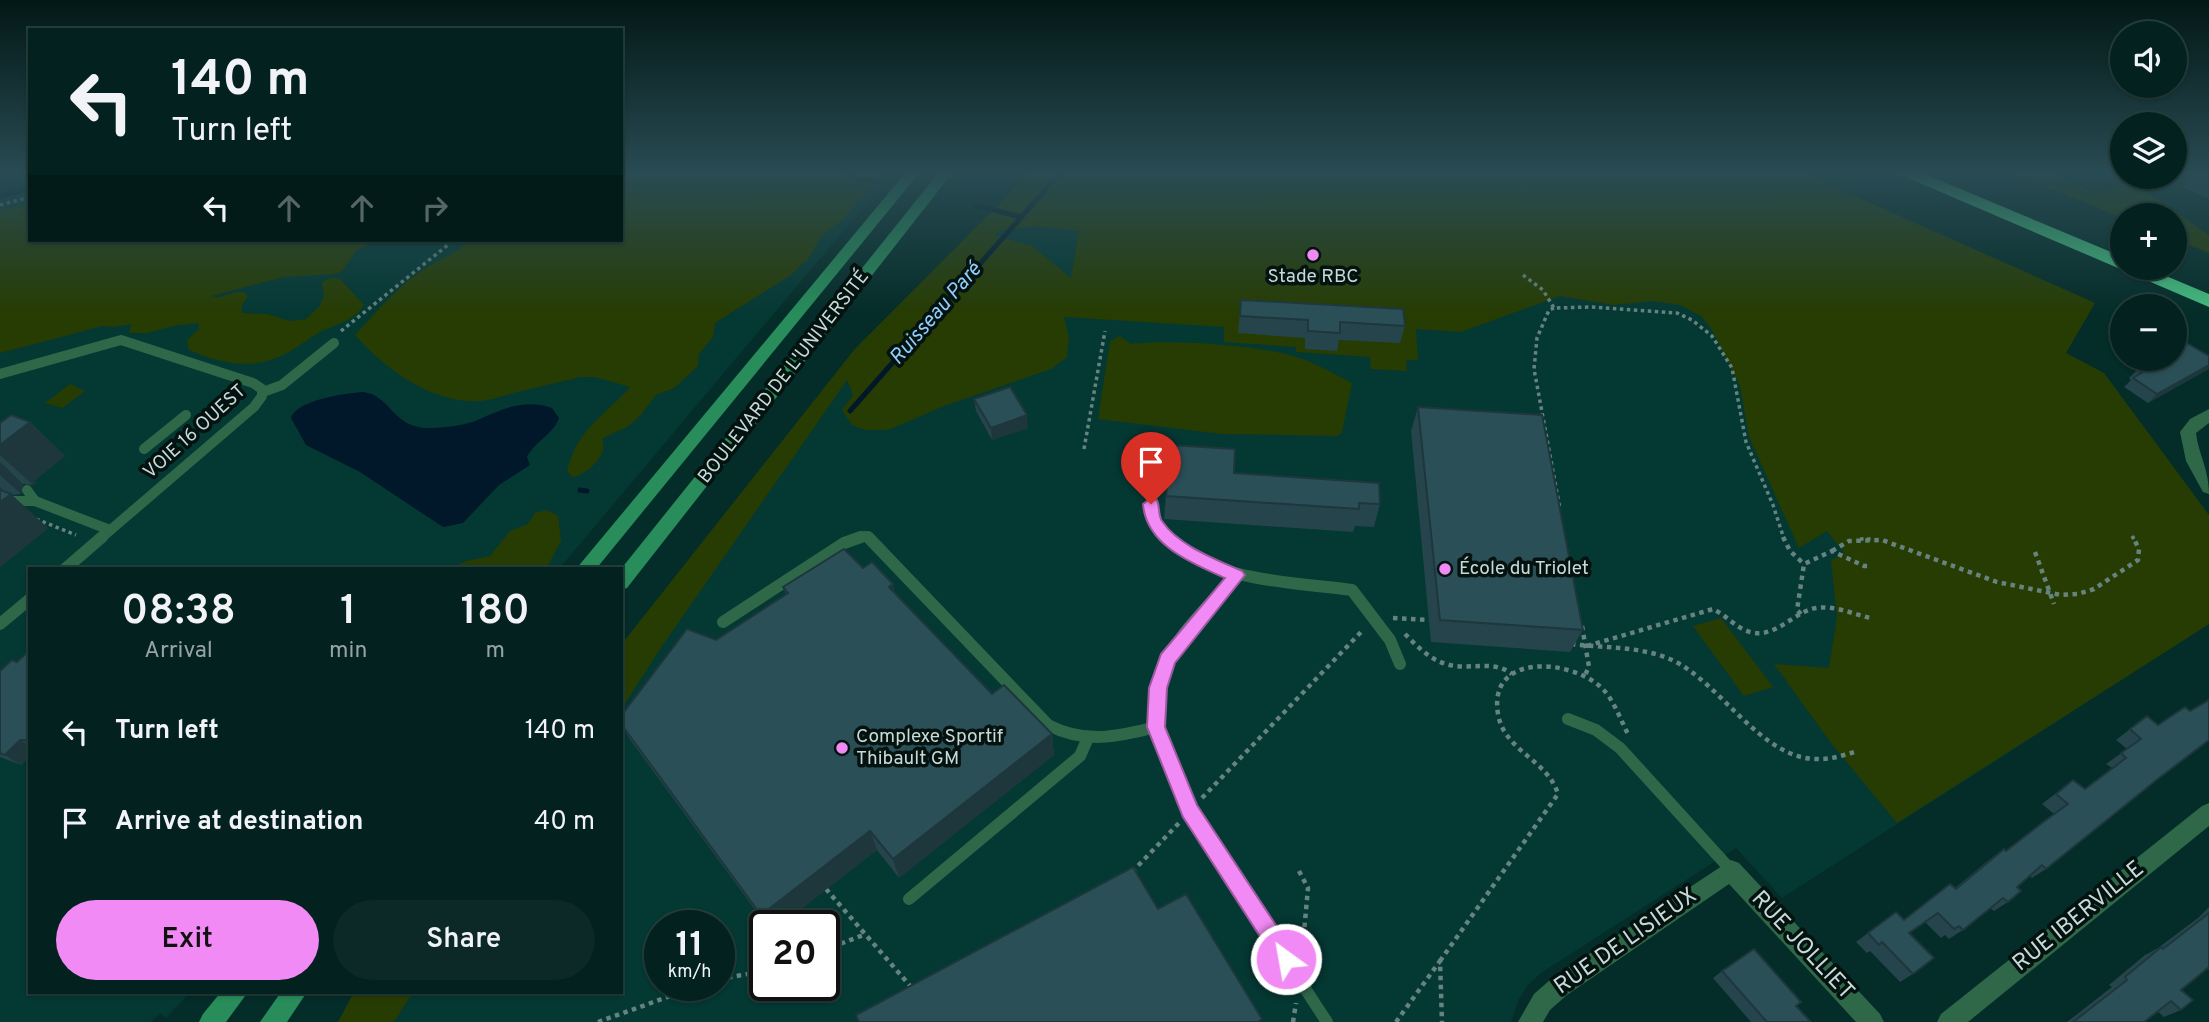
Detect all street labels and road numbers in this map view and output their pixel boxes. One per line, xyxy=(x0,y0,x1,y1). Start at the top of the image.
street label: BOULEVARD DE L'UNIVERSITÉ xyxy=(692,265,875,488)
street label: VOIE 16 OUEST xyxy=(139,380,251,484)
street label: RUE IBERVILLE xyxy=(2007,855,2151,979)
street label: RUE DE LISIEUX xyxy=(1549,882,1703,1002)
street label: RUE JOLLIET xyxy=(1744,885,1860,1007)

